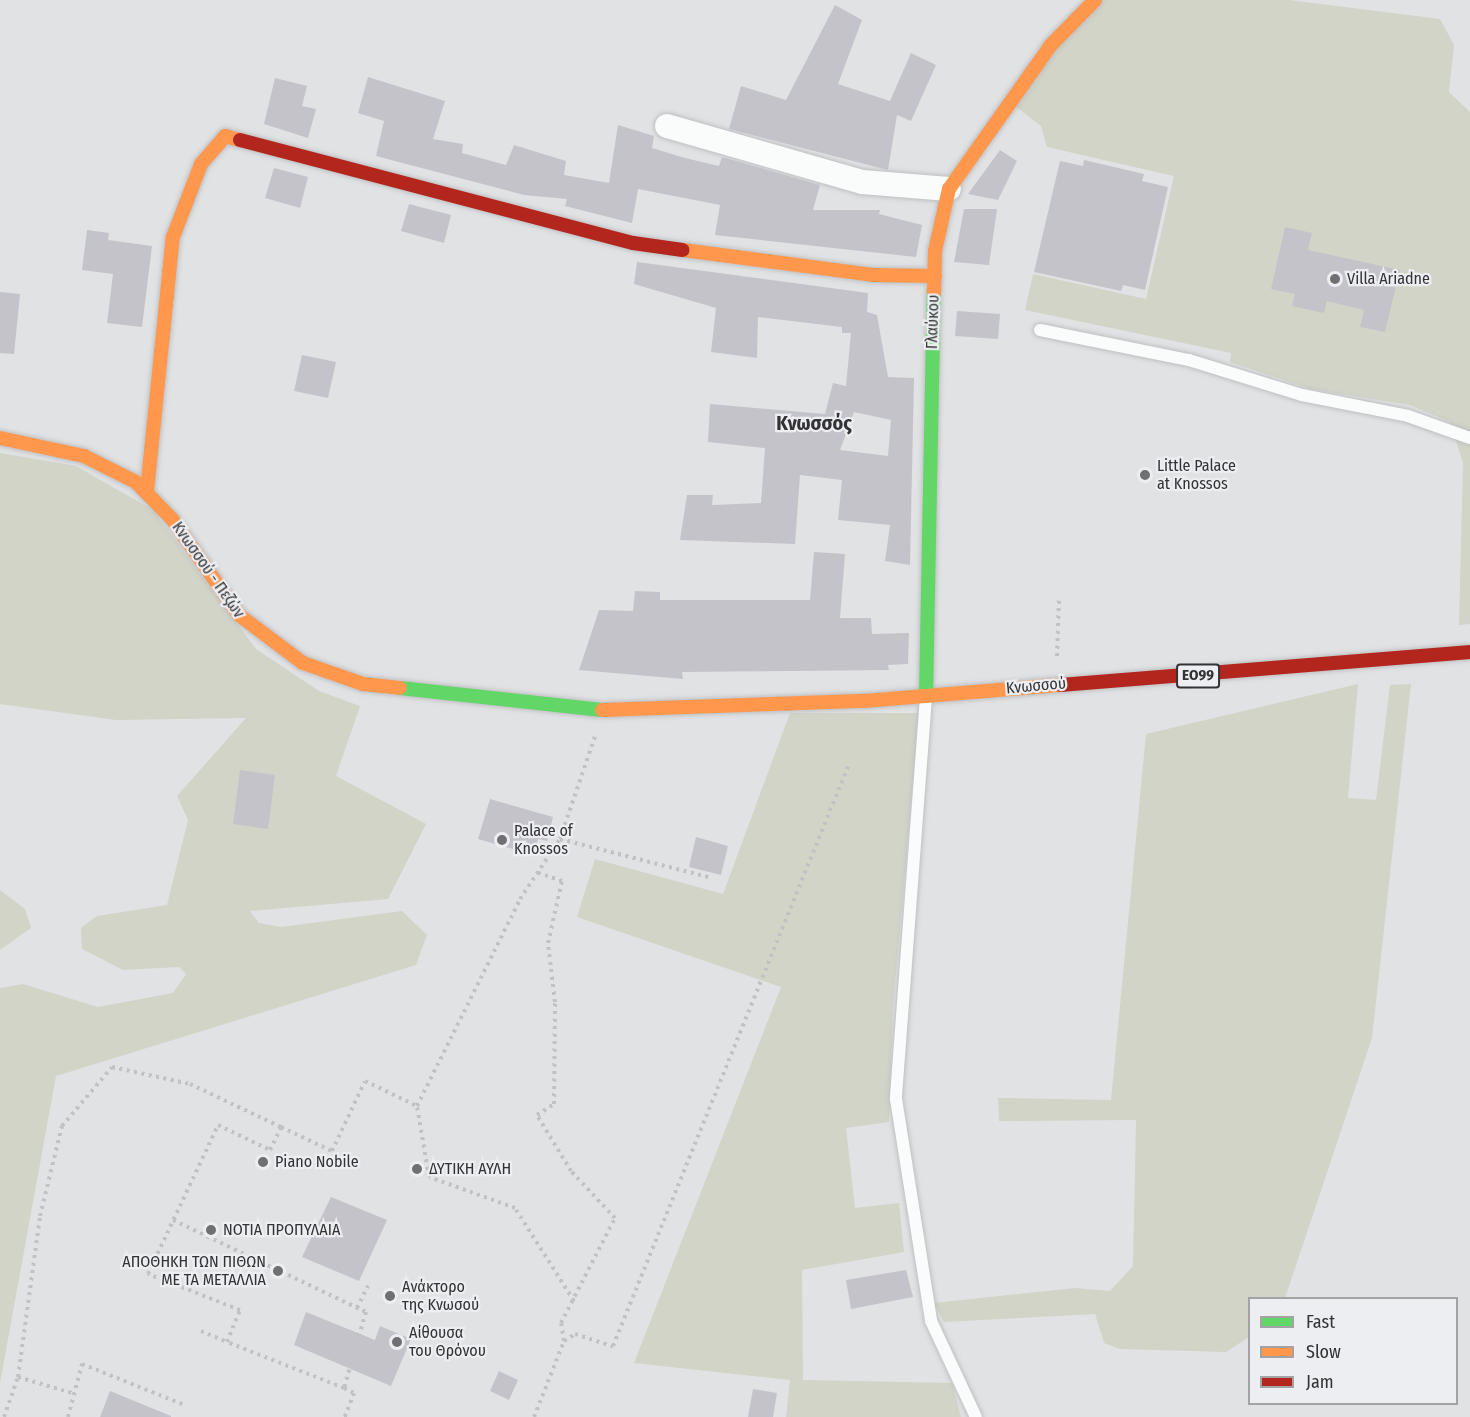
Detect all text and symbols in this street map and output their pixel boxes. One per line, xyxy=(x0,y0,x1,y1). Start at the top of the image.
place label: Villa Ariadne xyxy=(1347,269,1430,289)
marker: Villa Ariadne xyxy=(1328,272,1342,286)
street label: Γλαύκου xyxy=(922,295,944,349)
district label: Κνωσσός xyxy=(776,411,852,435)
place label: Little Palace at Knossos xyxy=(1157,456,1236,494)
marker: Little Palace at Knossos xyxy=(1138,468,1152,482)
street label: Κνωσσού - Πεζών xyxy=(168,518,248,622)
road number: ΕΟ99 xyxy=(1176,664,1220,688)
street label: Κνωσσού xyxy=(1005,674,1067,698)
place label: Palace of Knossos xyxy=(514,821,573,859)
marker: Palace of Knossos xyxy=(495,833,509,847)
place label: Piano Nobile xyxy=(275,1152,359,1172)
marker: Piano Nobile xyxy=(256,1155,270,1169)
place label: ΔΥΤΙΚΗ ΑΥΛΗ xyxy=(429,1159,511,1179)
marker: ΔΥΤΙΚΗ ΑΥΛΗ xyxy=(410,1162,424,1176)
place label: NOTIA ΠΡΟΠΥΛΑΙΑ xyxy=(223,1220,340,1240)
marker: NOTIA ΠΡΟΠΥΛΑΙΑ xyxy=(204,1223,218,1237)
place label: ΑΠΟΘΗΚΗ ΤΩΝ ΠΙΘΩΝ ME ΤΑ ΜΕΤΑΛΛΙΑ xyxy=(122,1252,266,1290)
marker: ΑΠΟΘΗΚΗ ΤΩΝ ΠΙΘΩΝ ME ΤΑ ΜΕΤΑΛΛΙΑ xyxy=(271,1264,285,1278)
place label: Ανάκτορο της Κνωσού xyxy=(402,1277,479,1315)
marker: Ανάκτορο της Κνωσού xyxy=(383,1289,397,1303)
legend xyxy=(1248,1297,1458,1405)
text: Fast xyxy=(1306,1311,1335,1333)
place label: Αίθουσα του Θρόνου xyxy=(409,1323,486,1361)
marker: Αίθουσα του Θρόνου xyxy=(390,1335,404,1349)
text: Slow xyxy=(1306,1341,1341,1363)
text: Jam xyxy=(1306,1371,1334,1393)

